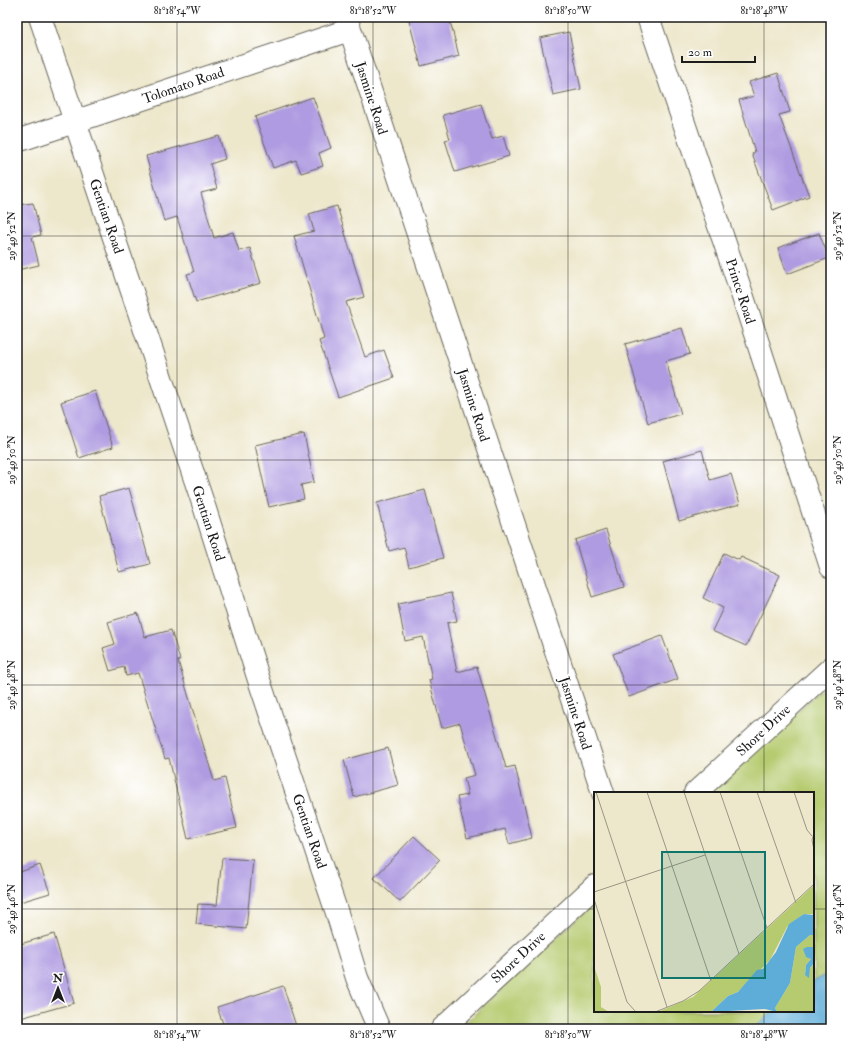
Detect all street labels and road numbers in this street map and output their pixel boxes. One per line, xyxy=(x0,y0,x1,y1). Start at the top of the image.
street label: Jasmine Road xyxy=(351,59,391,137)
street label: Tolomato Road xyxy=(140,63,226,107)
street label: Gentian Road xyxy=(86,176,127,256)
street label: Prince Road xyxy=(722,256,759,326)
street label: Jasmine Road xyxy=(453,366,493,444)
street label: Gentian Road xyxy=(188,483,229,563)
street label: Jasmine Road xyxy=(555,674,595,752)
street label: Shore Drive xyxy=(733,701,794,760)
street label: Gentian Road xyxy=(289,791,330,871)
street label: Shore Drive xyxy=(488,928,549,987)

